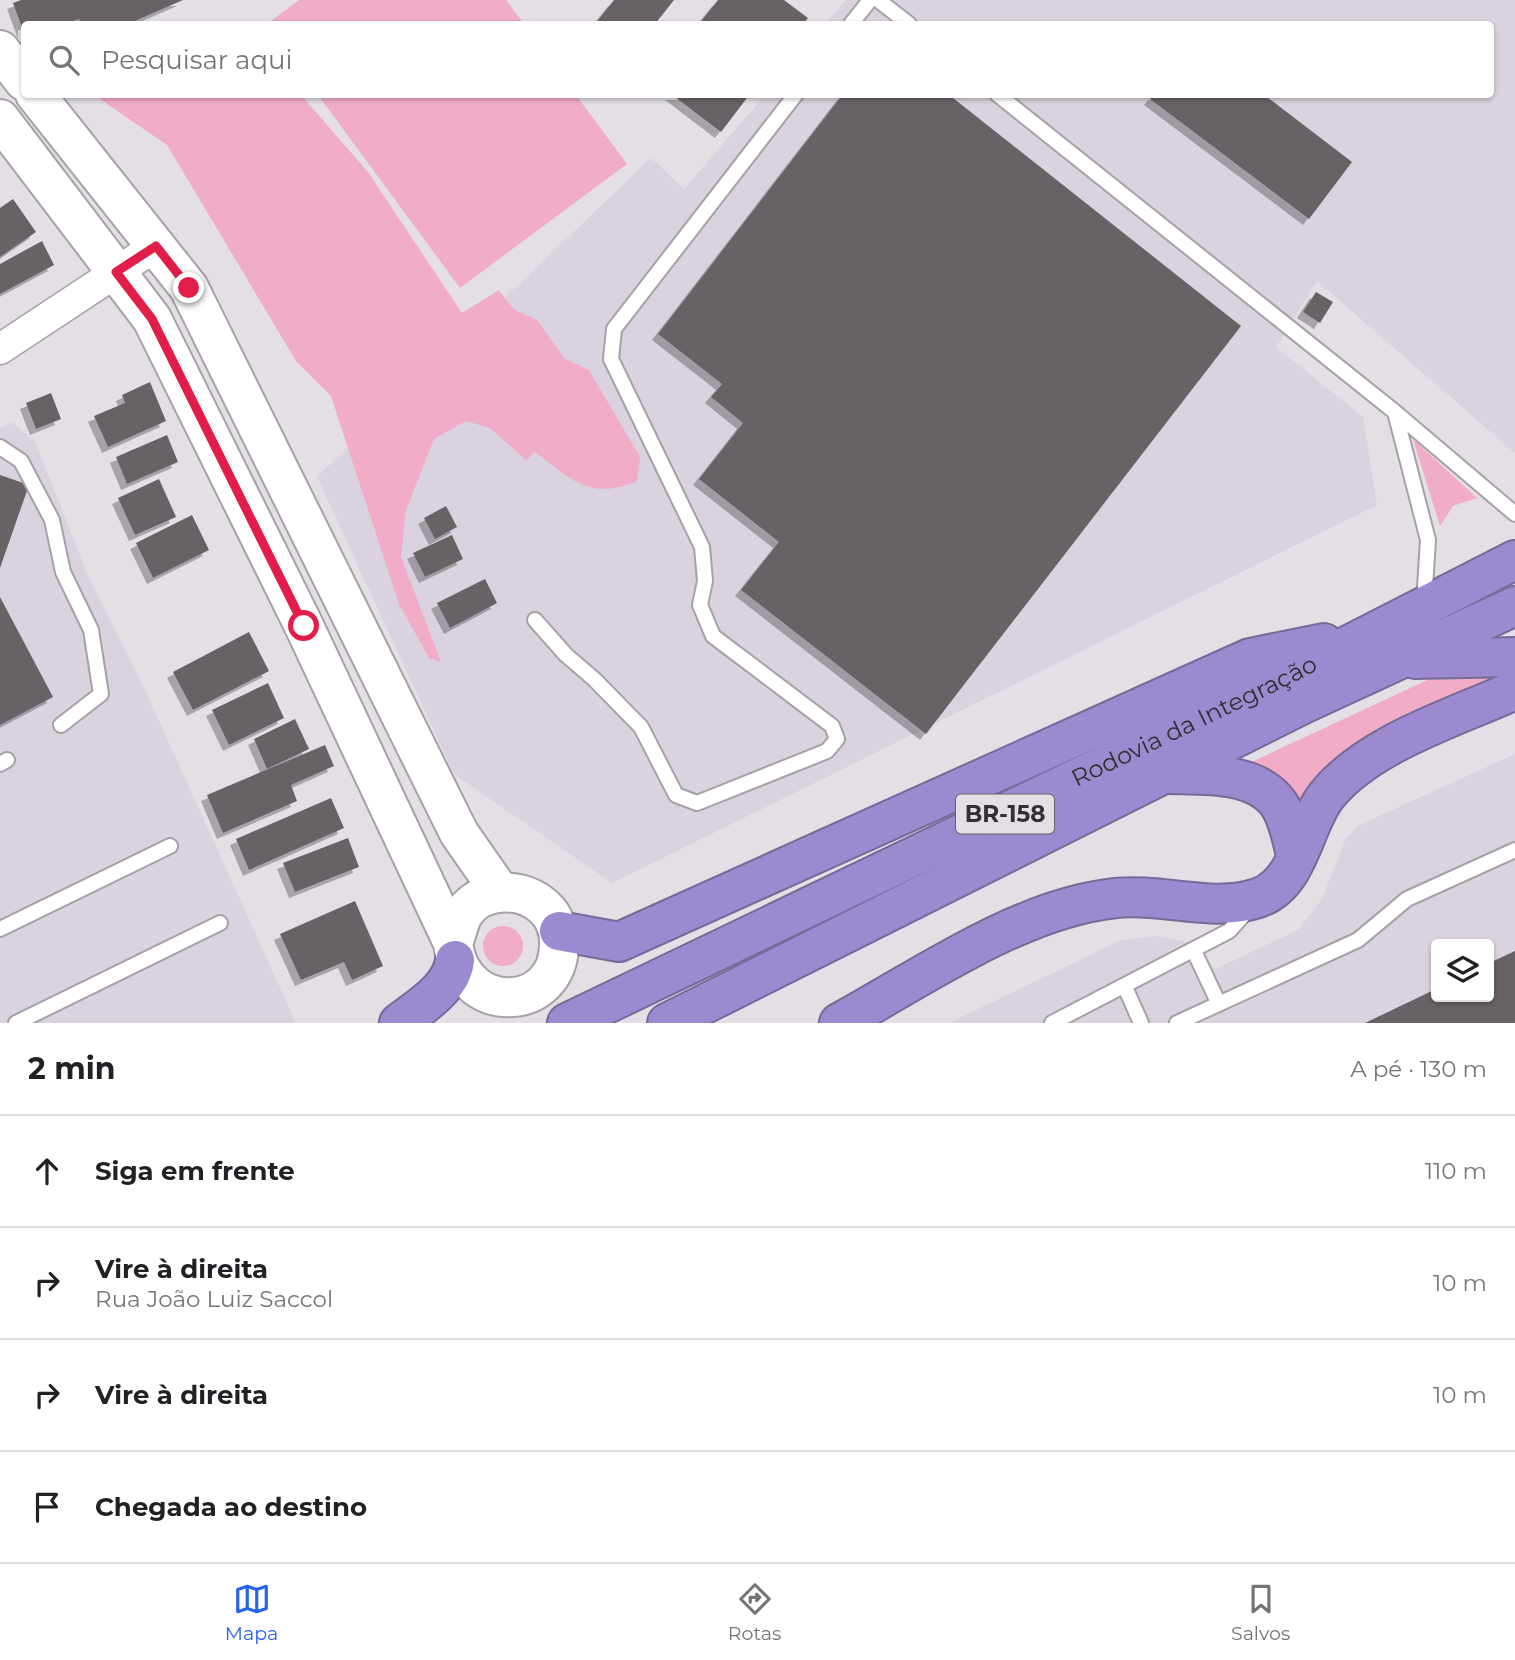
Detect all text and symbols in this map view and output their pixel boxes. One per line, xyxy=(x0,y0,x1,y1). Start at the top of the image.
search box xyxy=(21,21,1494,98)
icon: search xyxy=(45,41,83,79)
text: Pesquisar aqui xyxy=(101,44,293,76)
route end xyxy=(173,272,204,303)
route start xyxy=(288,610,319,641)
street label: Rodovia da Integração xyxy=(1067,649,1322,793)
road number: BR-158 xyxy=(956,794,1054,834)
map controls xyxy=(1431,939,1494,1002)
button: layers xyxy=(1431,939,1494,1002)
text: 2 min xyxy=(28,1050,115,1087)
text: A pé · 130 m xyxy=(1350,1055,1487,1083)
icon: ahead xyxy=(28,1152,66,1190)
text: Siga em frente xyxy=(95,1155,295,1187)
text: 110 m xyxy=(1425,1157,1487,1185)
text: Vire à direita xyxy=(95,1253,268,1285)
icon: right xyxy=(28,1264,66,1302)
text: 10 m xyxy=(1433,1269,1487,1297)
text: Rua João Luiz Saccol xyxy=(95,1285,333,1313)
icon: right xyxy=(28,1376,66,1414)
text: Vire à direita xyxy=(95,1379,268,1411)
text: 10 m xyxy=(1433,1381,1487,1409)
icon: arrive xyxy=(28,1488,66,1526)
text: Chegada ao destino xyxy=(95,1491,367,1523)
tab: Mapa xyxy=(225,1580,278,1645)
tab: Rotas xyxy=(728,1580,781,1645)
tab: Salvos xyxy=(1231,1580,1290,1645)

